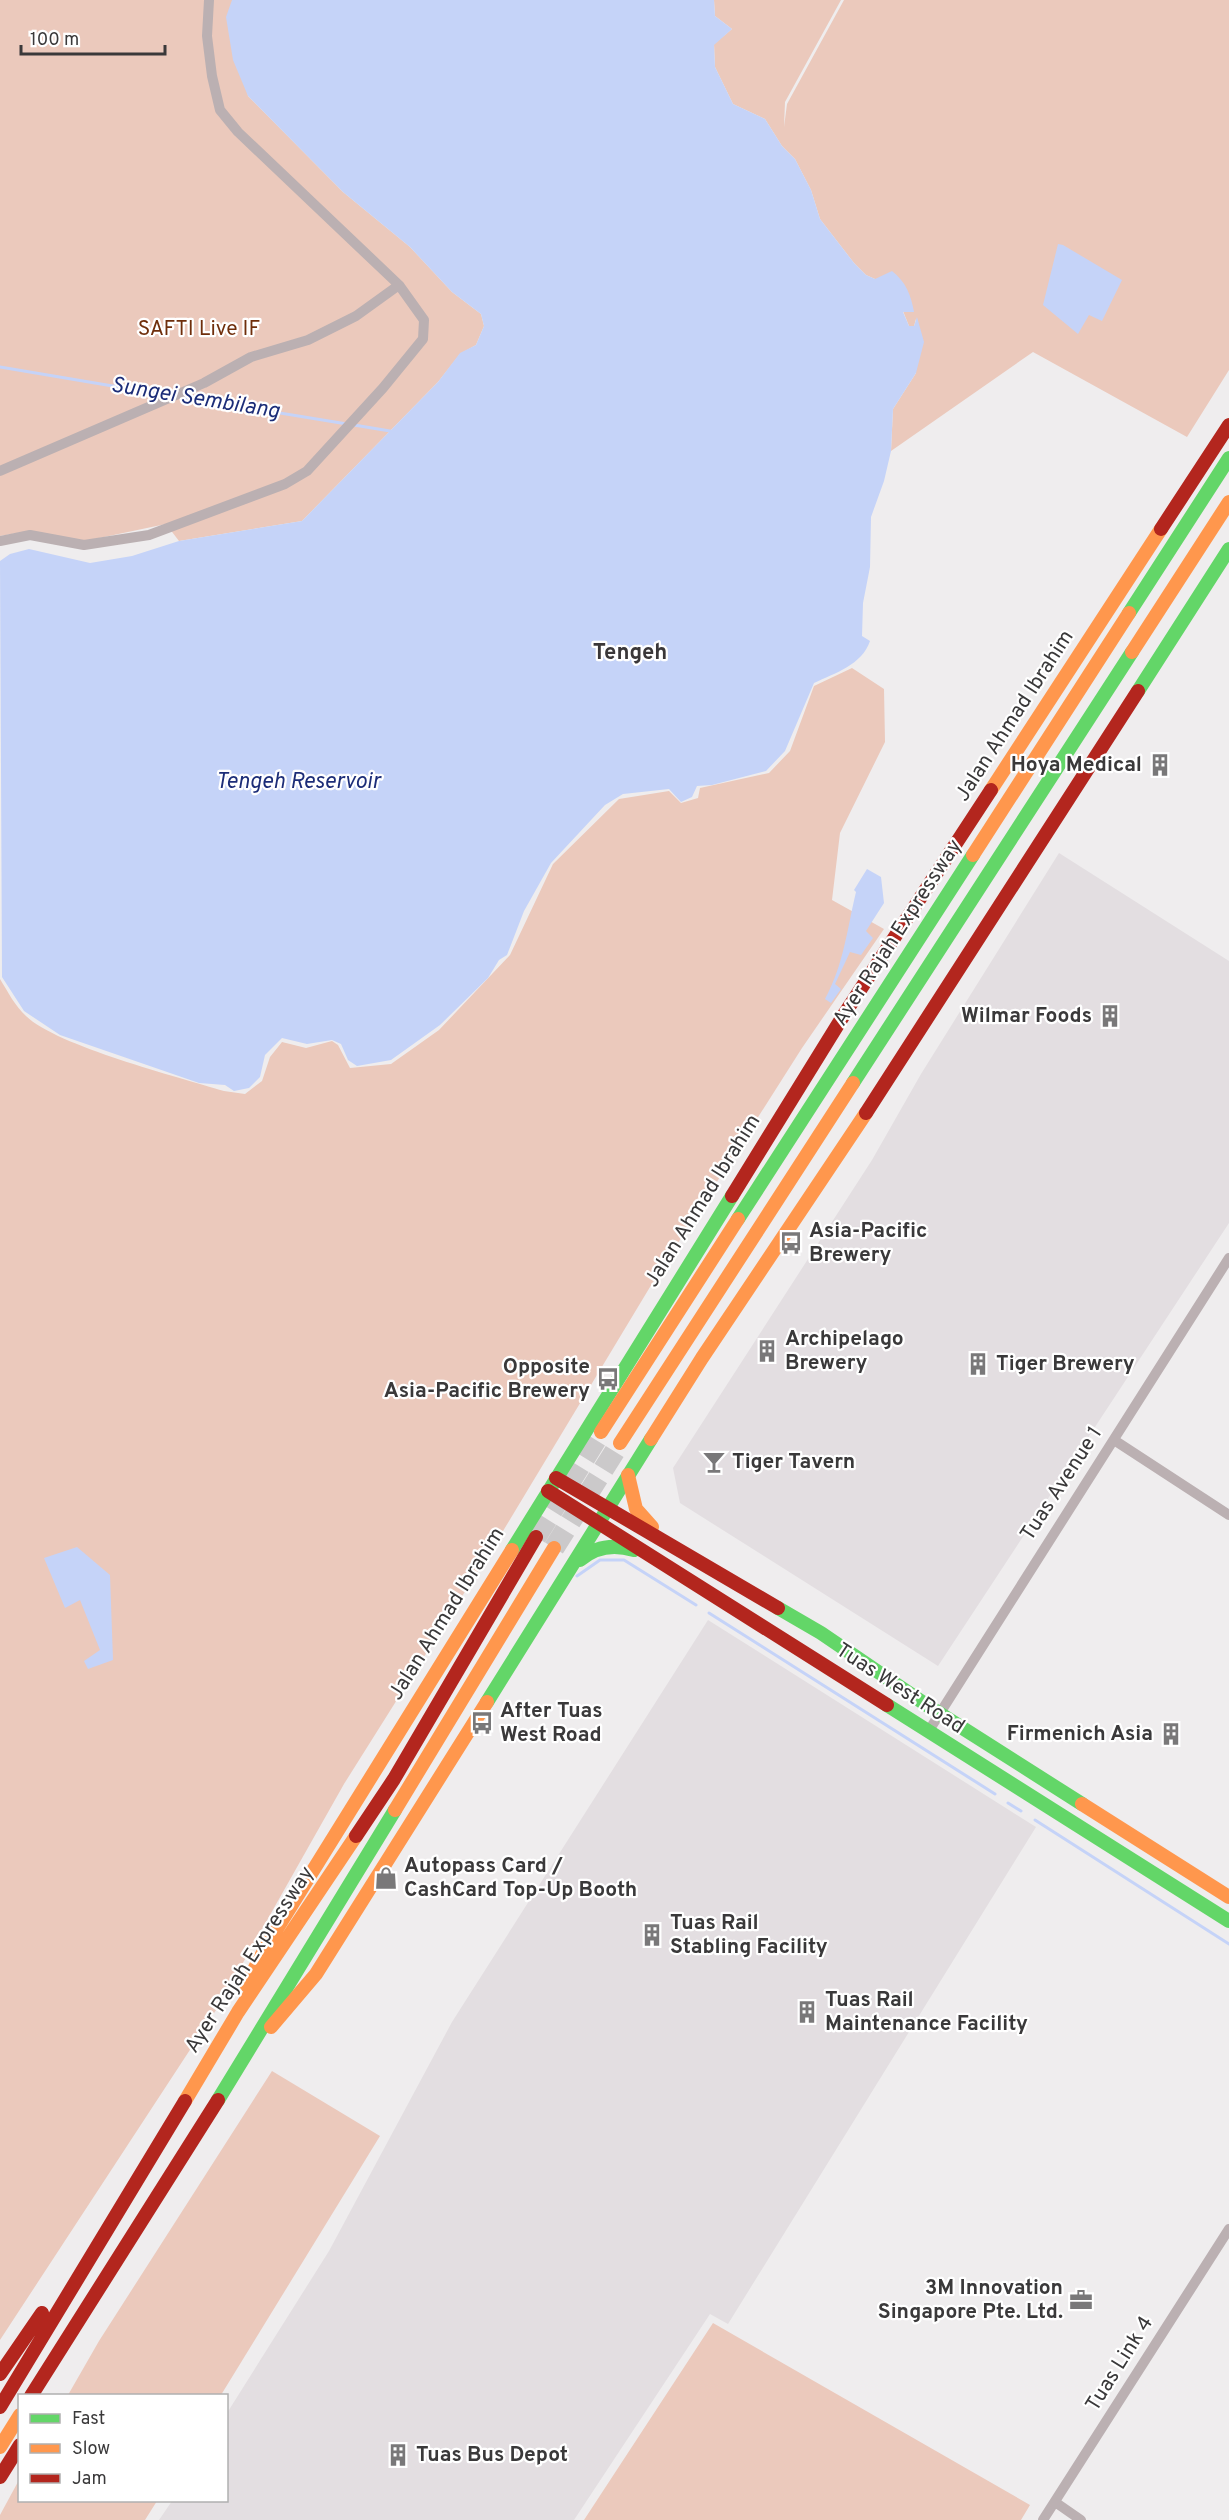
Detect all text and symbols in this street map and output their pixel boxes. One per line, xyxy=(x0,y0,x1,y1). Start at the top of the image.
scale bar xyxy=(21,18,165,56)
text: 100 m xyxy=(30,29,79,52)
park label: SAFTI Live IF xyxy=(138,316,260,343)
water label: Sungei Sembilang xyxy=(109,372,282,426)
street label: Jalan Ahmad Ibrahim xyxy=(949,625,1081,807)
district label: Tengeh xyxy=(593,640,667,667)
place label: Hoya Medical xyxy=(1011,752,1142,779)
building icon: Hoya Medical xyxy=(1147,752,1173,778)
water label: Tengeh Reservoir xyxy=(216,769,382,796)
street label: Ayer Rajah Expressway xyxy=(827,834,969,1032)
place label: Wilmar Foods xyxy=(961,1003,1092,1030)
building icon: Wilmar Foods xyxy=(1097,1003,1123,1029)
street label: Jalan Ahmad Ibrahim xyxy=(639,1109,767,1293)
place label: Asia-Pacific Brewery xyxy=(809,1218,927,1269)
bus stop icon: Asia-Pacific Brewery xyxy=(778,1230,804,1256)
place label: Archipelago Brewery xyxy=(785,1326,904,1377)
building icon: Archipelago Brewery xyxy=(754,1338,780,1364)
building icon: Tiger Brewery xyxy=(965,1351,991,1377)
place label: Tiger Brewery xyxy=(996,1351,1135,1378)
place label: Opposite Asia-Pacific Brewery xyxy=(384,1354,590,1405)
bus stop icon: Opposite Asia-Pacific Brewery xyxy=(595,1366,621,1392)
street label: Tuas Avenue 1 xyxy=(1015,1422,1109,1546)
bar icon: Tiger Tavern xyxy=(701,1449,727,1475)
place label: Tiger Tavern xyxy=(732,1449,855,1476)
street label: Jalan Ahmad Ibrahim xyxy=(383,1522,511,1706)
street label: Tuas West Road xyxy=(830,1637,970,1741)
place label: After Tuas West Road xyxy=(500,1698,603,1749)
bus stop icon: After Tuas West Road xyxy=(469,1710,495,1736)
place label: Firmenich Asia xyxy=(1007,1721,1153,1748)
building icon: Firmenich Asia xyxy=(1158,1721,1184,1747)
place label: Autopass Card / CashCard Top-Up Booth xyxy=(404,1853,637,1904)
street label: Ayer Rajah Expressway xyxy=(179,1861,321,2059)
shop icon: Autopass Card / CashCard Top-Up Booth xyxy=(373,1865,399,1891)
place label: Tuas Rail Stabling Facility xyxy=(670,1910,828,1961)
building icon: Tuas Rail Stabling Facility xyxy=(639,1922,665,1948)
place label: Tuas Rail Maintenance Facility xyxy=(825,1987,1028,2038)
building icon: Tuas Rail Maintenance Facility xyxy=(794,1999,820,2025)
place label: 3M Innovation Singapore Pte. Ltd. xyxy=(878,2275,1063,2326)
office icon: 3M Innovation Singapore Pte. Ltd. xyxy=(1068,2287,1094,2313)
street label: Tuas Link 4 xyxy=(1080,2311,1160,2417)
legend xyxy=(18,2394,228,2502)
text: Fast xyxy=(72,2408,105,2431)
text: Slow xyxy=(72,2438,110,2461)
building icon: Tuas Bus Depot xyxy=(385,2442,411,2468)
place label: Tuas Bus Depot xyxy=(416,2442,568,2469)
text: Jam xyxy=(72,2468,107,2491)

